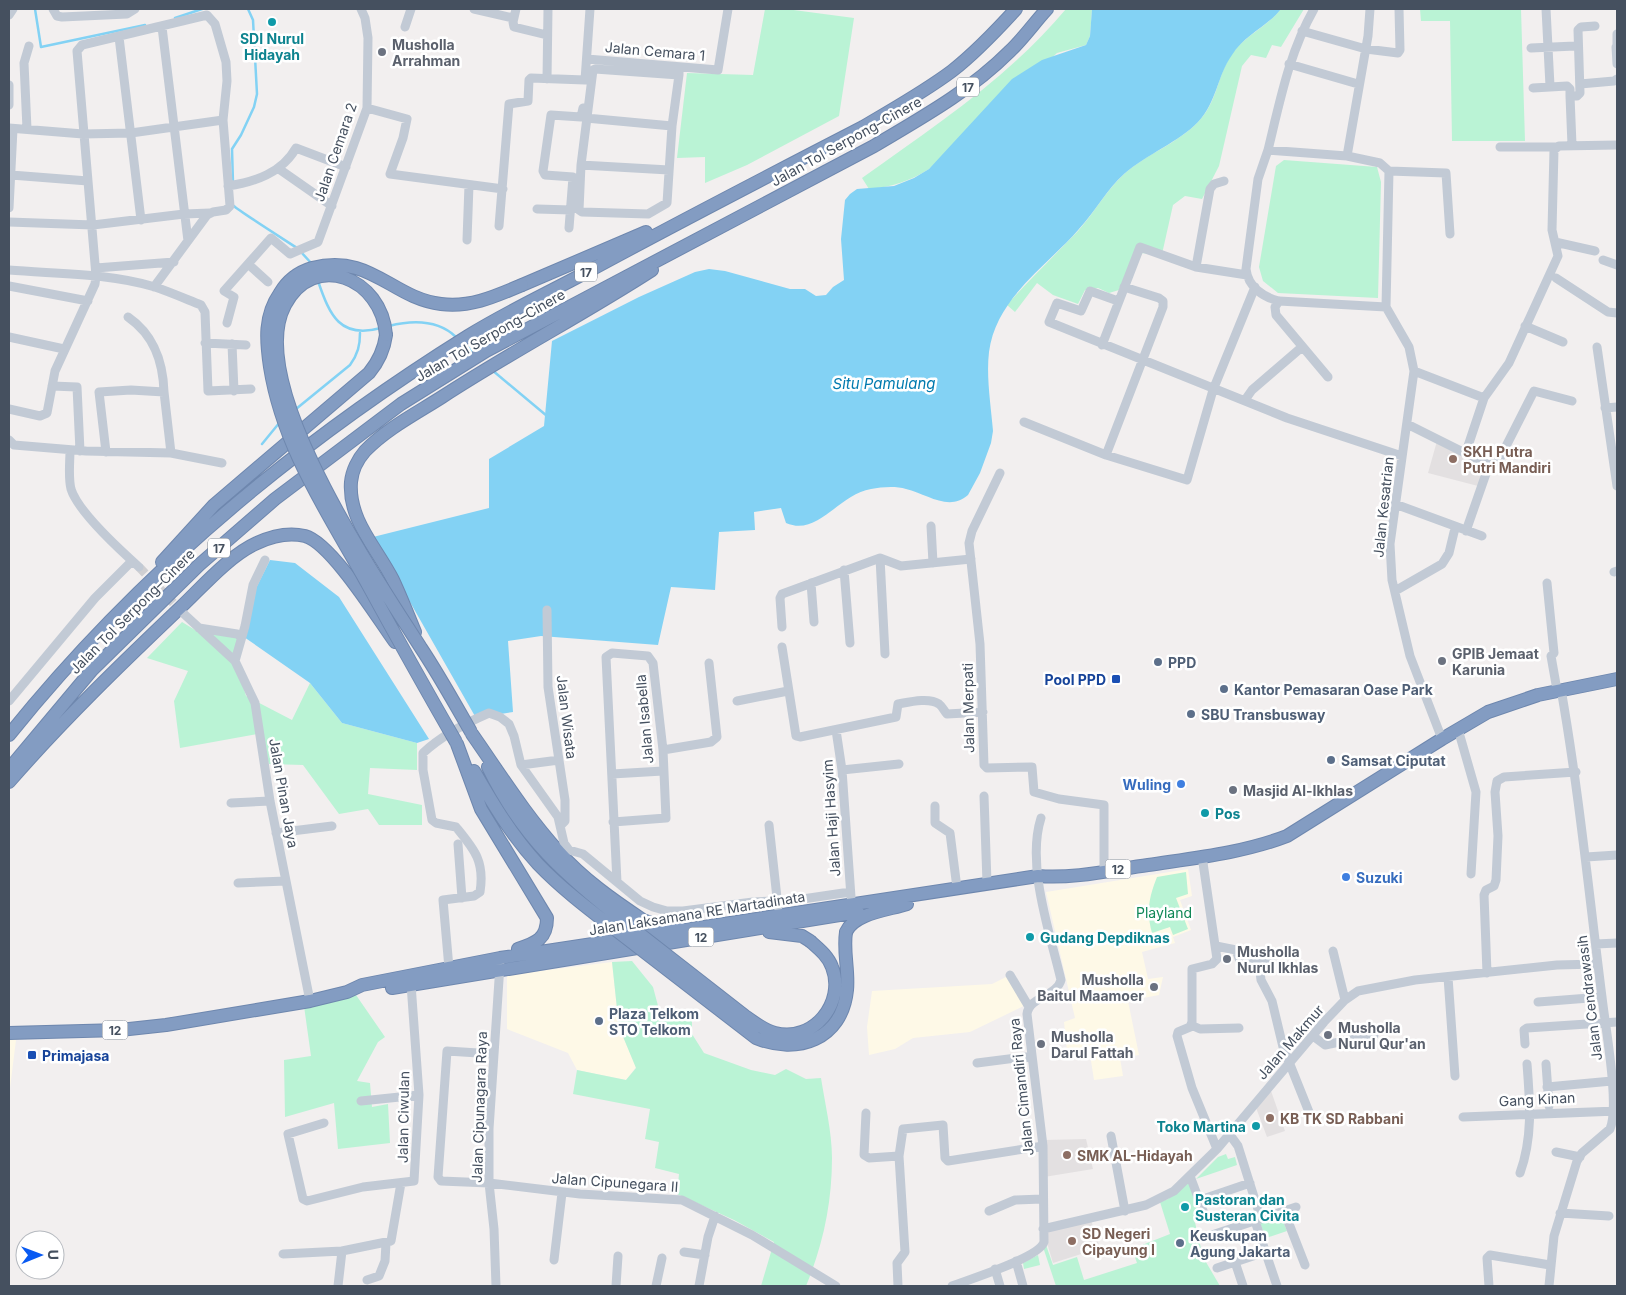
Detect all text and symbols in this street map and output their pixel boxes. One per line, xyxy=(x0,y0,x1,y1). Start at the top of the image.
marker: SDI Nurul Hidayah xyxy=(266,16,278,28)
place label: SDI Nurul Hidayah xyxy=(240,30,304,63)
place label: Musholla Arrahman xyxy=(392,36,460,69)
street label: Jalan Cemara 1 xyxy=(604,38,706,64)
marker: Musholla Arrahman xyxy=(376,46,388,58)
road number: 17 xyxy=(957,77,979,96)
street label: Jalan Tol Serpong–Cinere xyxy=(768,92,924,190)
street label: Jalan Cemara 2 xyxy=(310,100,360,204)
road number: 17 xyxy=(575,262,597,282)
street label: Jalan Tol Serpong–Cinere xyxy=(412,285,568,385)
water label: Situ Pamulang xyxy=(833,374,935,393)
place label: SKH Putra Putri Mandiri xyxy=(1463,443,1551,476)
marker: SKH Putra Putri Mandiri xyxy=(1447,453,1459,465)
street label: Jalan Kesatrian xyxy=(1369,456,1397,558)
road number: 17 xyxy=(208,538,230,558)
street label: Jalan Tol Serpong–Cinere xyxy=(66,545,198,677)
place label: GPIB Jemaat Karunia xyxy=(1452,645,1539,678)
place label: PPD xyxy=(1168,654,1196,671)
marker: GPIB Jemaat Karunia xyxy=(1436,655,1448,667)
marker: PPD xyxy=(1152,656,1164,668)
street label: Jalan Merpati xyxy=(959,663,977,753)
place label: Pool PPD xyxy=(1045,671,1106,688)
marker: Pool PPD xyxy=(1110,673,1122,685)
street label: Jalan Wisata xyxy=(553,674,581,760)
street label: Jalan Isabella xyxy=(632,674,656,764)
place label: Kantor Pemasaran Oase Park xyxy=(1234,681,1434,698)
marker: Kantor Pemasaran Oase Park xyxy=(1218,683,1230,695)
place label: SBU Transbusway xyxy=(1201,706,1326,723)
marker: SBU Transbusway xyxy=(1185,708,1197,720)
street label: Jalan Pinan Jaya xyxy=(266,737,302,849)
place label: Samsat Ciputat xyxy=(1341,752,1446,769)
marker: Samsat Ciputat xyxy=(1325,754,1337,766)
street label: Jalan Haji Hasyim xyxy=(818,759,844,877)
place label: Wuling xyxy=(1123,776,1171,793)
marker: Wuling xyxy=(1175,778,1187,790)
place label: Masjid Al-Ikhlas xyxy=(1243,782,1353,799)
marker: Masjid Al-Ikhlas xyxy=(1227,784,1239,796)
place label: Pos xyxy=(1215,805,1241,822)
marker: Pos xyxy=(1199,807,1211,819)
road number: 12 xyxy=(1106,860,1130,879)
place label: Suzuki xyxy=(1356,869,1403,886)
marker: Suzuki xyxy=(1340,871,1352,883)
street label: Jalan Laksamana RE Martadinata xyxy=(588,887,806,939)
park label: Playland xyxy=(1136,904,1192,921)
road number: 12 xyxy=(688,928,714,946)
place label: Gudang Depdiknas xyxy=(1040,929,1170,946)
marker: Gudang Depdiknas xyxy=(1024,931,1036,943)
street label: Jalan Cendrawasih xyxy=(1573,934,1605,1062)
place label: Musholla Nurul Ikhlas xyxy=(1237,943,1319,976)
marker: Musholla Nurul Ikhlas xyxy=(1221,953,1233,965)
place label: Musholla Baitul Maamoer xyxy=(1037,971,1144,1004)
marker: Musholla Baitul Maamoer xyxy=(1148,981,1160,993)
street label: Jalan Makmur xyxy=(1253,1001,1327,1083)
place label: Plaza Telkom STO Telkom xyxy=(609,1005,699,1038)
marker: Plaza Telkom STO Telkom xyxy=(593,1015,605,1027)
street label: Jalan Cimandiri Raya xyxy=(1005,1017,1037,1157)
place label: Musholla Nurul Qur'an xyxy=(1338,1019,1426,1052)
road number: 12 xyxy=(102,1020,128,1040)
place label: Musholla Darul Fattah xyxy=(1051,1028,1134,1061)
marker: Musholla Nurul Qur'an xyxy=(1322,1029,1334,1041)
street label: Jalan Cipunagara Raya xyxy=(468,1031,490,1183)
marker: Musholla Darul Fattah xyxy=(1035,1038,1047,1050)
place label: Primajasa xyxy=(42,1047,109,1064)
marker: Primajasa xyxy=(26,1049,38,1061)
street label: Jalan Ciwulan xyxy=(394,1071,412,1163)
street label: Gang Kinan xyxy=(1498,1089,1576,1109)
place label: KB TK SD Rabbani xyxy=(1280,1110,1404,1127)
marker: KB TK SD Rabbani xyxy=(1264,1112,1276,1124)
place label: Toko Martina xyxy=(1157,1118,1246,1135)
marker: Toko Martina xyxy=(1250,1120,1262,1132)
place label: SMK AL-Hidayah xyxy=(1077,1147,1193,1164)
marker: SMK AL-Hidayah xyxy=(1061,1149,1073,1161)
street label: Jalan Cipunegara II xyxy=(551,1169,679,1195)
place label: Pastoran dan Susteran Civita xyxy=(1195,1191,1299,1224)
marker: Pastoran dan Susteran Civita xyxy=(1179,1201,1191,1213)
place label: SD Negeri Cipayung I xyxy=(1082,1225,1155,1258)
place label: Keuskupan Agung Jakarta xyxy=(1190,1227,1290,1260)
north arrow xyxy=(15,1230,65,1280)
marker: SD Negeri Cipayung I xyxy=(1066,1235,1078,1247)
marker: Keuskupan Agung Jakarta xyxy=(1174,1237,1186,1249)
text: U xyxy=(45,1249,62,1260)

